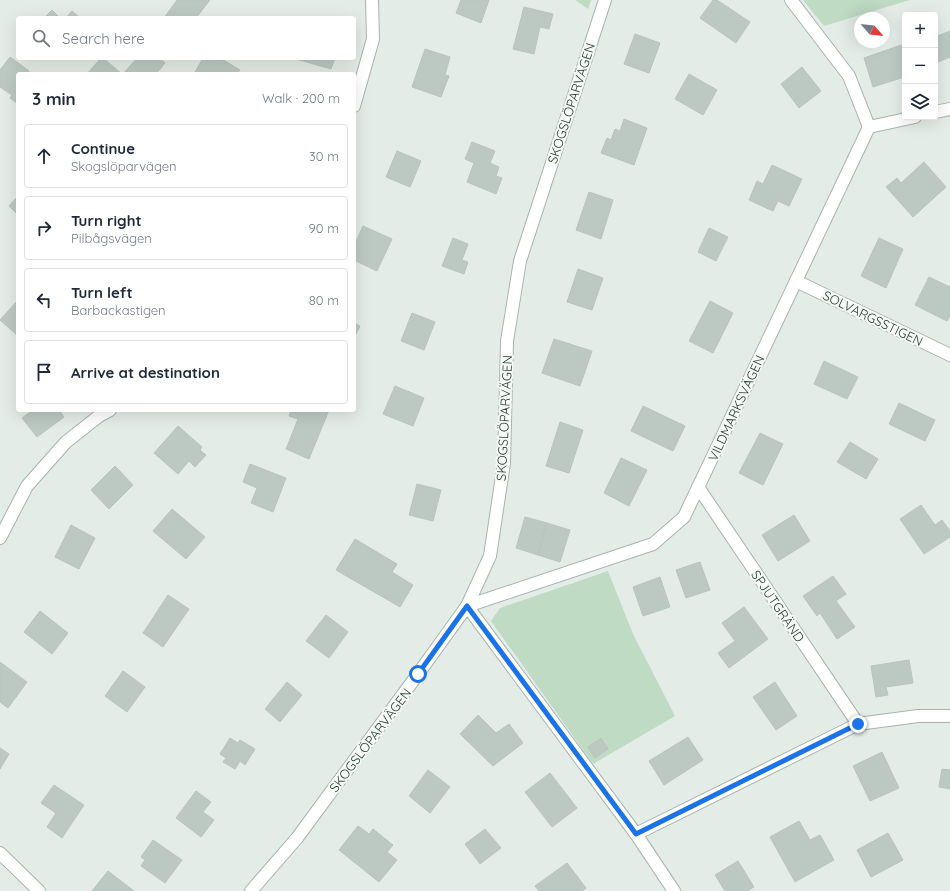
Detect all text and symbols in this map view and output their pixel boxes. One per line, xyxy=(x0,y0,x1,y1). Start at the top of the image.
north arrow xyxy=(854,12,890,48)
map controls xyxy=(902,12,938,120)
button: + xyxy=(902,12,938,48)
search box xyxy=(16,16,356,60)
icon: search xyxy=(30,27,52,49)
text: Search here xyxy=(62,29,145,48)
street label: SKOGSLÖPARVÄGEN xyxy=(544,41,598,165)
button: − xyxy=(902,48,938,84)
button: layers xyxy=(902,84,938,120)
text: 3 min xyxy=(32,88,76,109)
text: Walk · 200 m xyxy=(262,90,340,106)
text: Continue xyxy=(71,139,135,158)
icon: ahead xyxy=(33,145,55,167)
text: 30 m xyxy=(309,148,339,164)
text: Skogslöparvägen xyxy=(71,158,177,174)
text: Turn right xyxy=(71,211,142,230)
icon: right xyxy=(33,217,55,239)
text: 90 m xyxy=(309,220,339,236)
text: Pilbågsvägen xyxy=(71,230,152,246)
text: Turn left xyxy=(71,283,133,302)
street label: SOLVARGSSTIGEN xyxy=(820,287,926,349)
icon: left xyxy=(33,289,55,311)
text: 80 m xyxy=(309,292,339,308)
text: Barbackastigen xyxy=(71,302,166,318)
street label: VILDMARKSVÄGEN xyxy=(704,353,768,463)
street label: SKOGSLÖPARVÄGEN xyxy=(493,355,515,481)
icon: arrive xyxy=(33,361,55,383)
text: Arrive at destination xyxy=(71,363,220,382)
street label: SPJUTGRÄND xyxy=(748,567,808,645)
route start xyxy=(409,665,427,683)
street label: SKOGSLÖPARVÄGEN xyxy=(326,685,414,795)
route end xyxy=(849,715,867,733)

